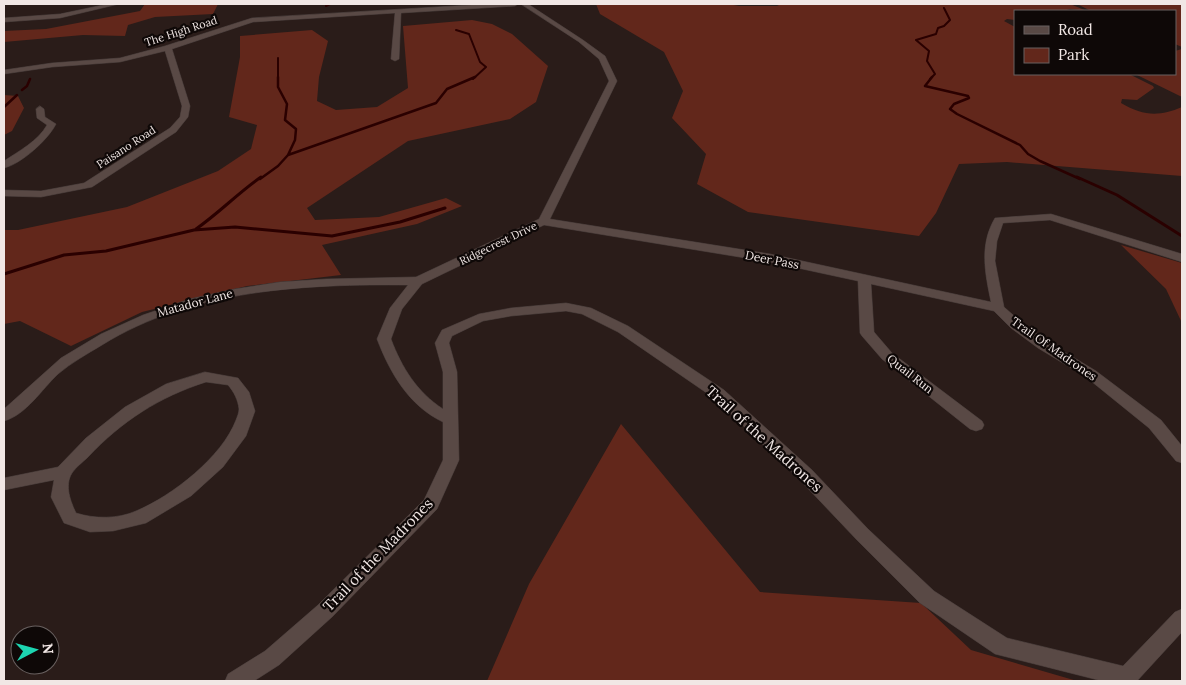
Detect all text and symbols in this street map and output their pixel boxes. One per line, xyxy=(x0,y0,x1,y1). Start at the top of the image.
legend xyxy=(1014,10,1176,75)
street label: The High Road xyxy=(143,13,219,49)
text: Road xyxy=(1058,20,1093,39)
text: Park xyxy=(1058,45,1089,64)
street label: Paisano Road xyxy=(94,122,159,171)
street label: Ridgecrest Drive xyxy=(457,218,539,268)
street label: Deer Pass xyxy=(744,247,801,272)
street label: Matador Lane xyxy=(155,285,235,320)
street label: Trail Of Madrones xyxy=(1009,313,1100,384)
street label: Quail Run xyxy=(884,351,936,396)
street label: Trail of the Madrones xyxy=(702,381,827,496)
street label: Trail of the Madrones xyxy=(319,494,437,615)
north arrow xyxy=(10,625,60,675)
text: N xyxy=(38,642,57,655)

